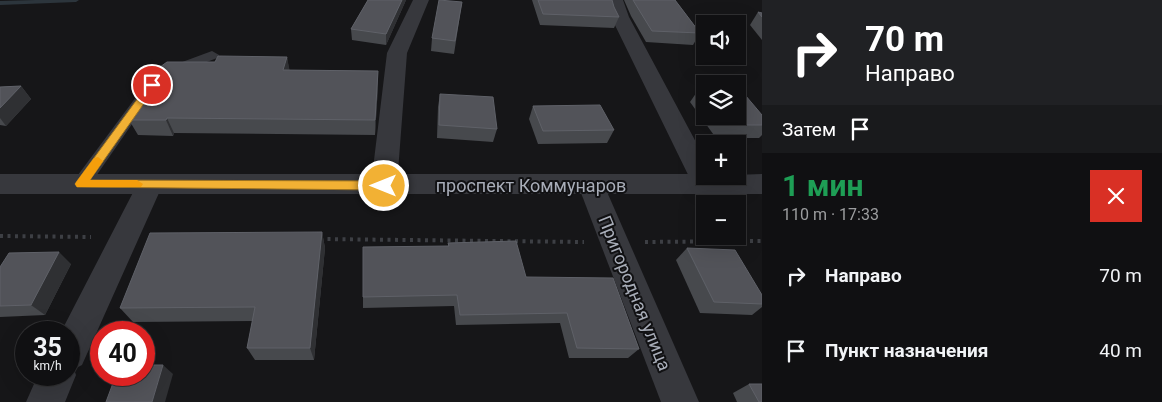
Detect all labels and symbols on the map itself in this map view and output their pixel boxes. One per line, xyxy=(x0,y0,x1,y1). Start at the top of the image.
pin xyxy=(131,64,173,106)
position arrow xyxy=(357,159,409,211)
street label: проспект Коммунаров xyxy=(436,175,626,196)
street label: Пригородная улица xyxy=(594,212,676,374)
speed limit sign: 40 xyxy=(90,321,155,386)

